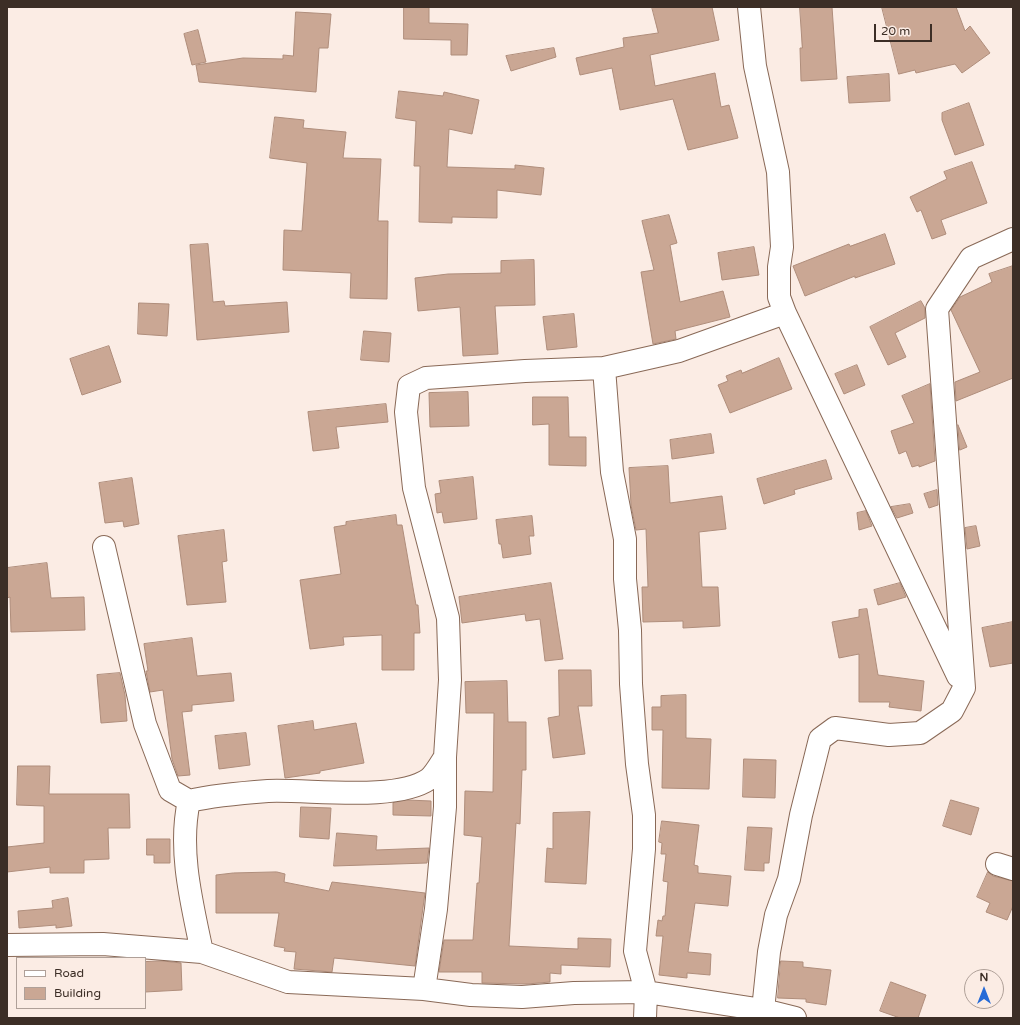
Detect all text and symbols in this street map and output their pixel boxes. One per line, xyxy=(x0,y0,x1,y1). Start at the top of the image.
scale bar xyxy=(876,16,934,42)
text: 20 m xyxy=(881,24,910,38)
legend xyxy=(16,957,146,1009)
text: Road xyxy=(54,966,84,980)
north arrow xyxy=(964,969,1004,1009)
text: N xyxy=(980,971,988,984)
text: Building xyxy=(54,986,101,1000)

